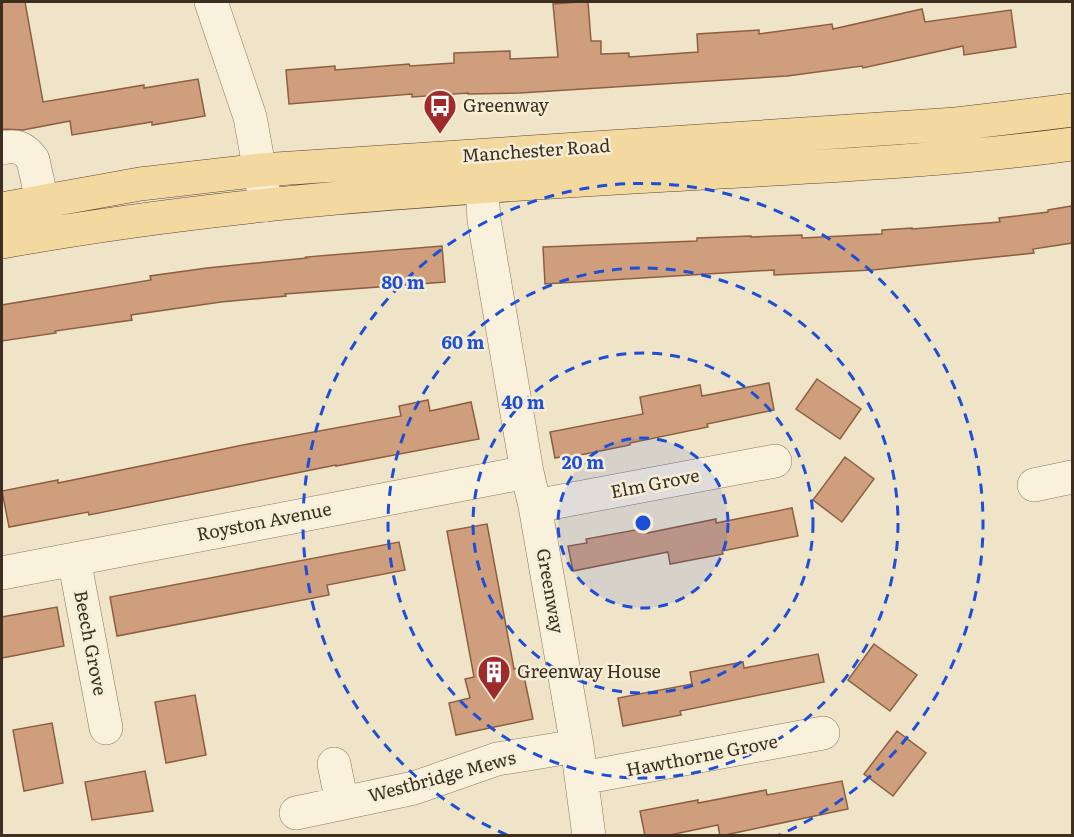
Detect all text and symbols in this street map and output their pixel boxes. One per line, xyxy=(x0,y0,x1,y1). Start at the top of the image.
bus stop icon: Greenway xyxy=(422,88,458,135)
place label: Greenway xyxy=(463,91,550,118)
street label: Manchester Road xyxy=(461,131,611,168)
text: 80 m xyxy=(381,268,425,295)
text: 60 m xyxy=(441,328,485,355)
text: 40 m xyxy=(501,388,545,415)
text: 20 m xyxy=(562,448,604,475)
street label: Elm Grove xyxy=(608,461,701,504)
street label: Royston Avenue xyxy=(194,494,334,547)
centre of rings xyxy=(633,513,653,533)
street label: Greenway xyxy=(531,546,572,636)
street label: Beech Grove xyxy=(68,588,115,698)
building icon: Greenway House xyxy=(476,654,512,701)
place label: Greenway House xyxy=(517,657,661,684)
street label: Hawthorne Grove xyxy=(624,727,780,782)
street label: Westbridge Mews xyxy=(365,743,518,808)

